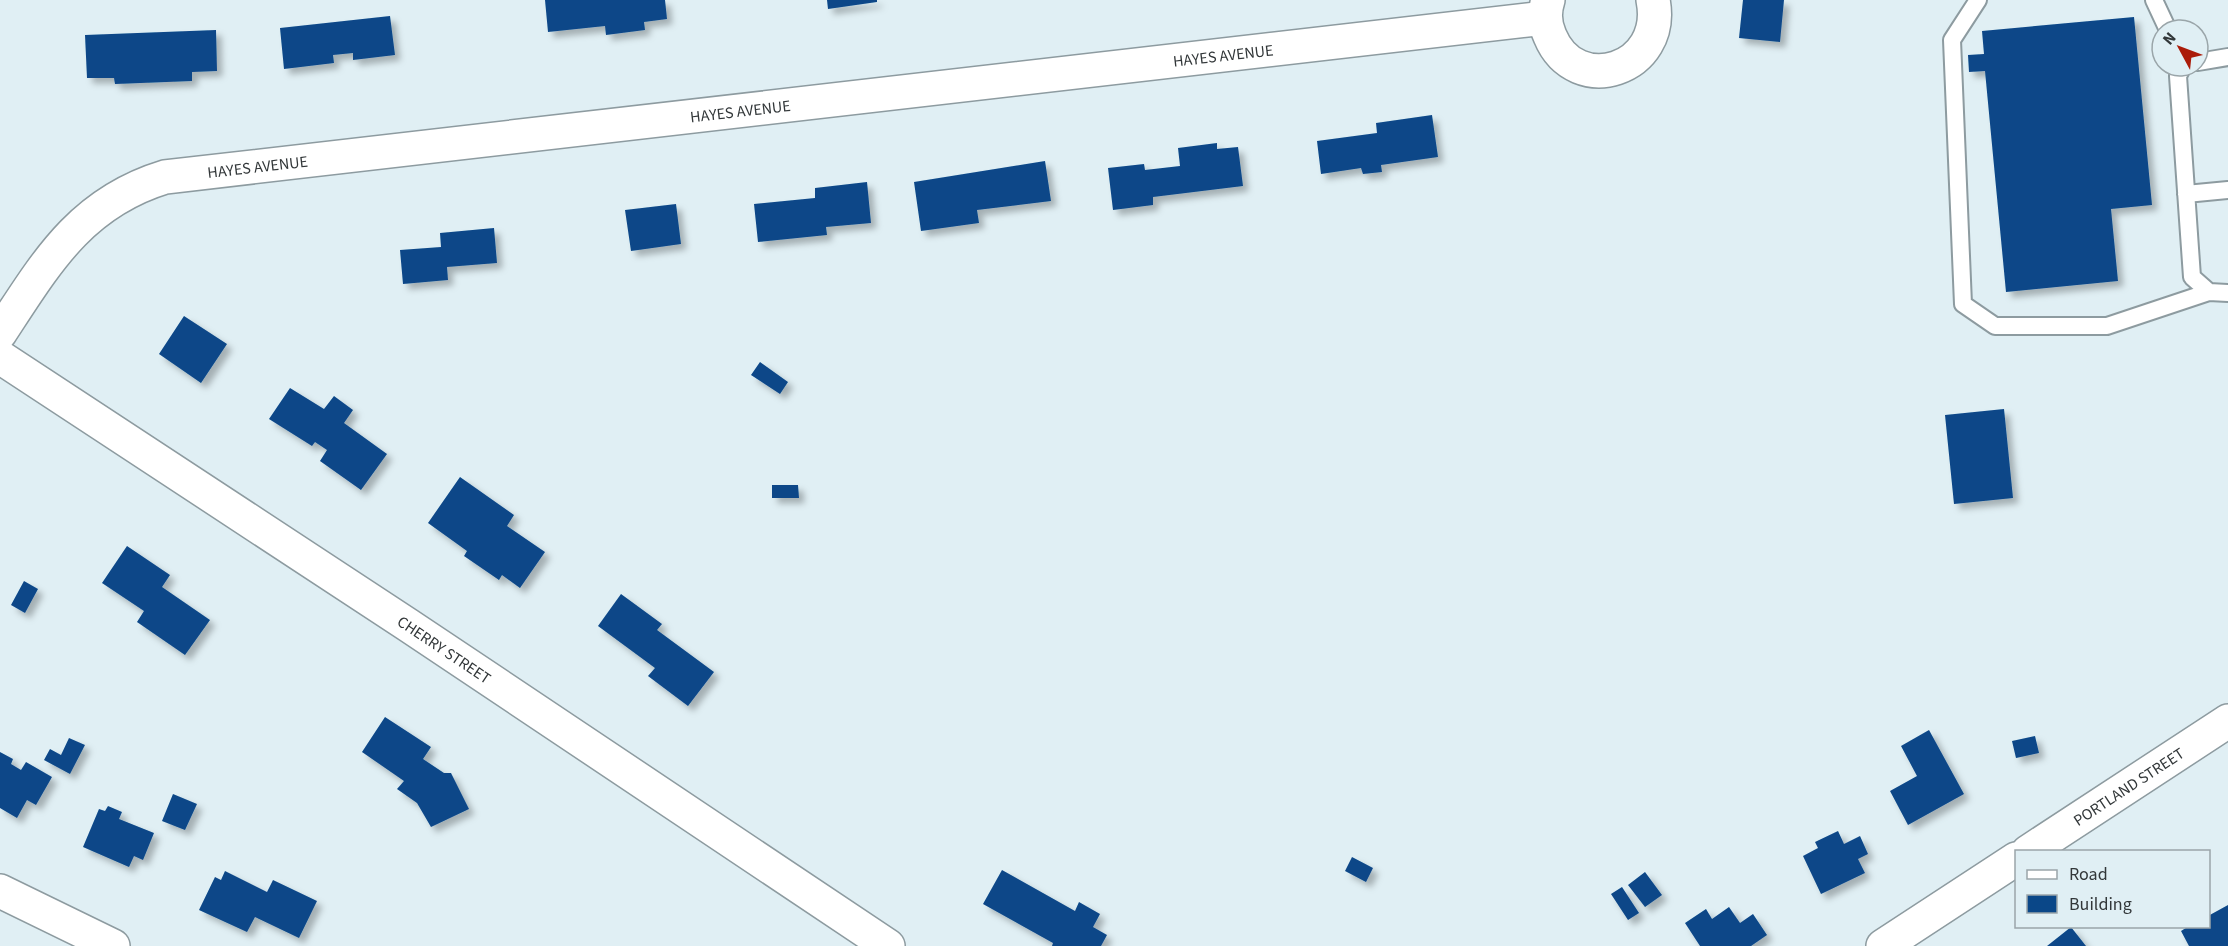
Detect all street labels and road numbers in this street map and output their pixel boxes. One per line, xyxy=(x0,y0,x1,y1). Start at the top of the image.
street label: HAYES AVENUE xyxy=(1172,39,1275,73)
street label: HAYES AVENUE xyxy=(689,95,792,128)
street label: HAYES AVENUE xyxy=(206,151,309,184)
street label: CHERRY STREET xyxy=(393,611,495,690)
street label: PORTLAND STREET xyxy=(2069,742,2189,831)

